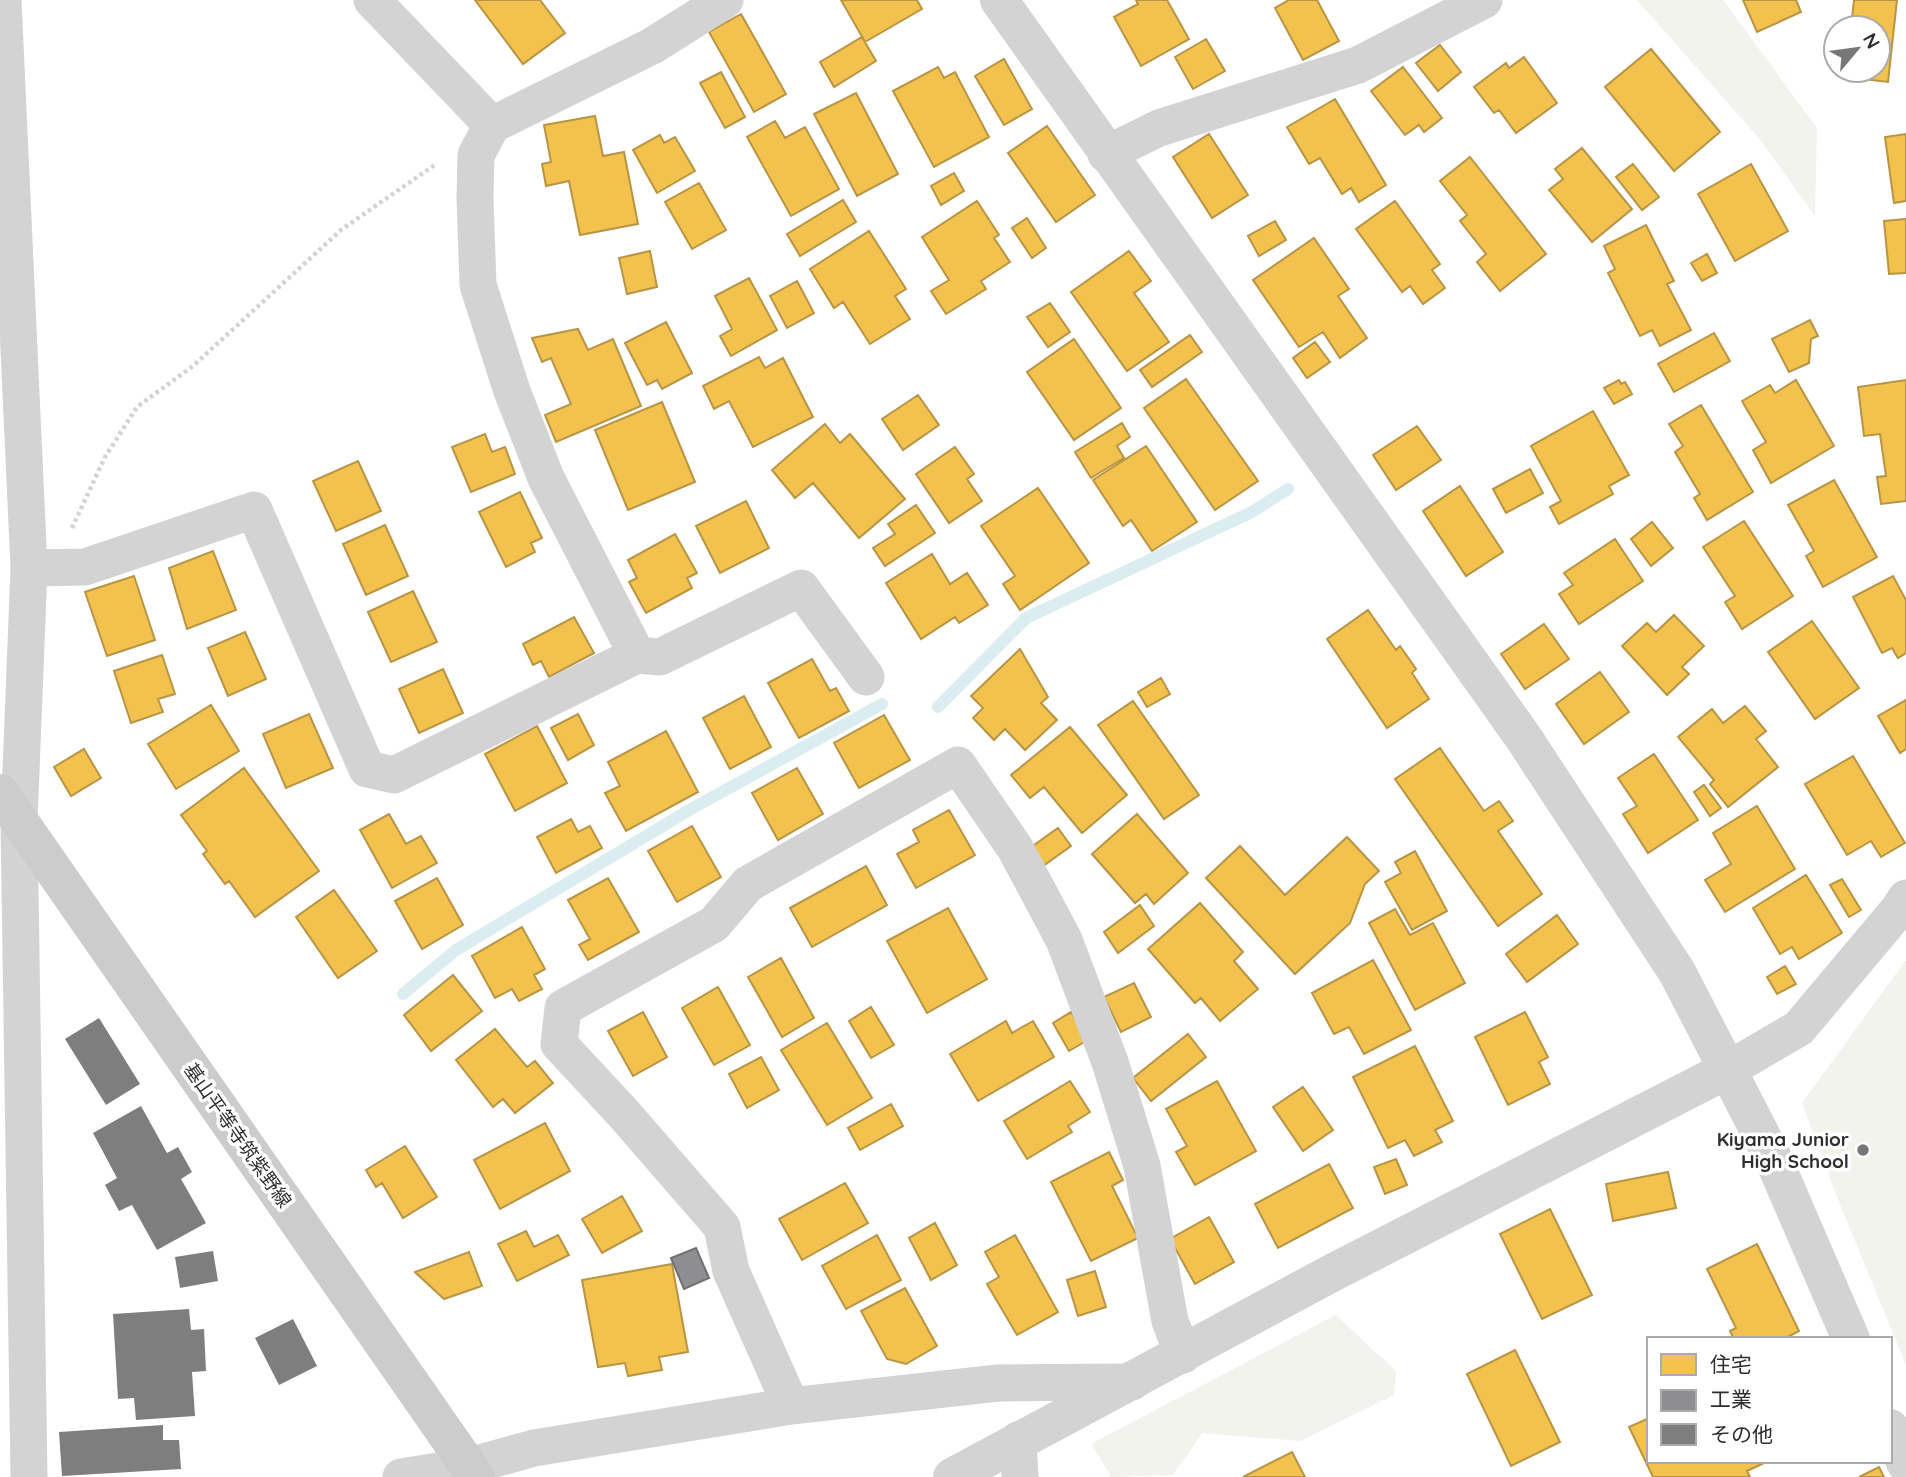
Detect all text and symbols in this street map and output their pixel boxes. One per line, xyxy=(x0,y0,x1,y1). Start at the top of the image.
north arrow xyxy=(1822,14,1892,84)
text: N xyxy=(1858,29,1886,53)
street label: 基山平等寺筑紫野線 xyxy=(179,1058,297,1212)
place label: Kiyama Junior High School xyxy=(1717,1127,1849,1173)
marker: Kiyama Junior High School xyxy=(1855,1142,1871,1158)
legend xyxy=(1647,1337,1892,1463)
text: 住宅 xyxy=(1710,1351,1752,1377)
text: 工業 xyxy=(1710,1386,1752,1412)
text: その他 xyxy=(1710,1421,1773,1447)

